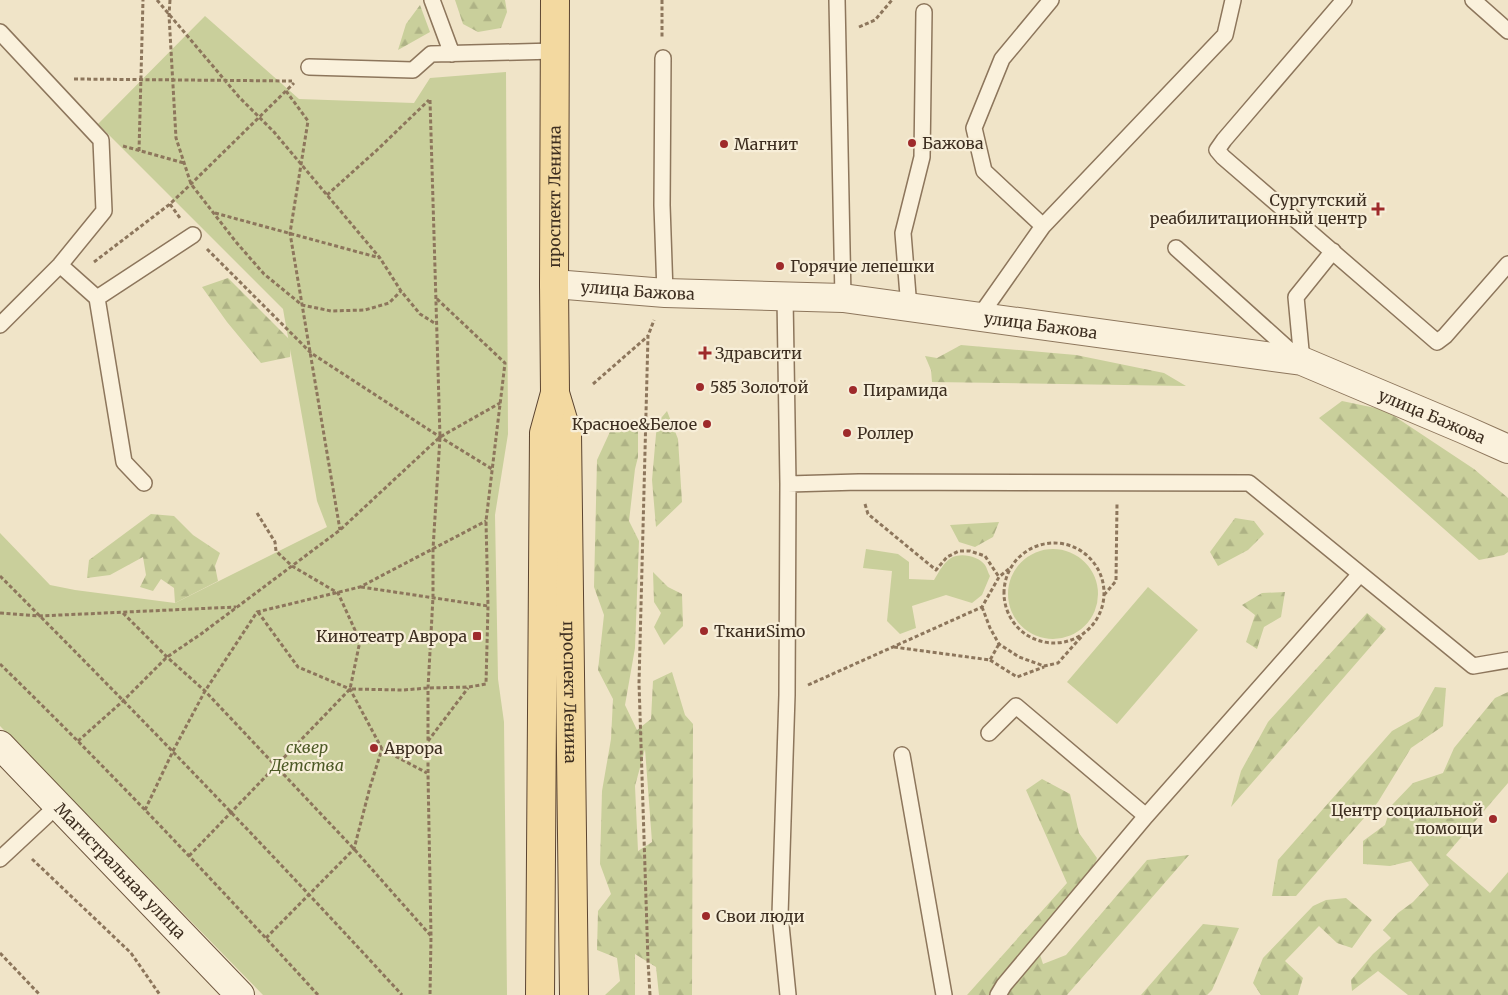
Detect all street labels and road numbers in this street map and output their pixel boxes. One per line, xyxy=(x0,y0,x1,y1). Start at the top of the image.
street label: проспект Ленина xyxy=(544,125,565,268)
street label: улица Бажова xyxy=(580,276,696,304)
street label: улица Бажова xyxy=(983,307,1099,343)
street label: улица Бажова xyxy=(1376,384,1489,448)
street label: проспект Ленина xyxy=(559,621,581,764)
street label: Магистральная улица xyxy=(51,798,191,943)

